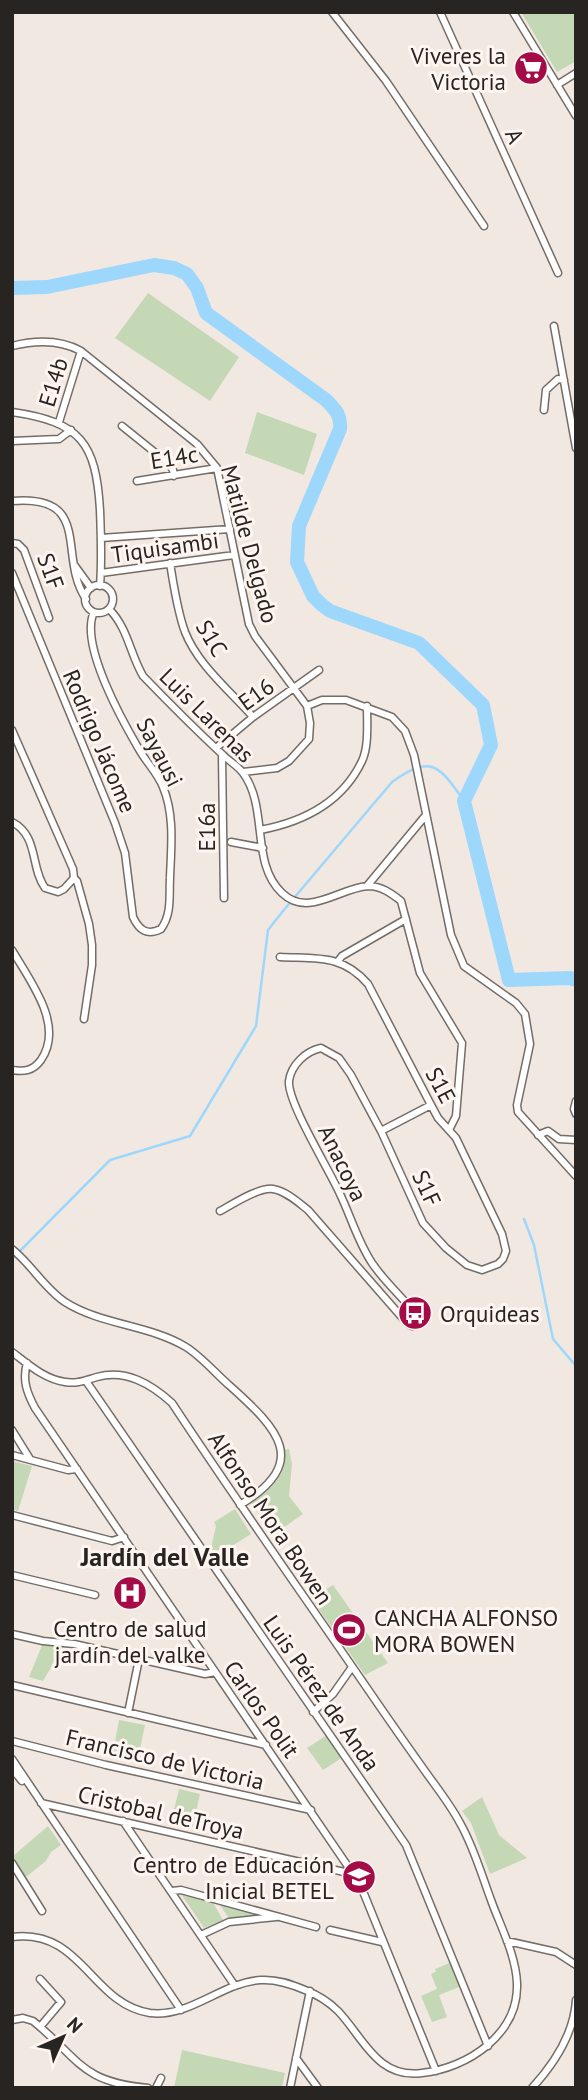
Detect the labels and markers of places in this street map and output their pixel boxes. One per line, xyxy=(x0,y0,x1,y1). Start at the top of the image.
place label: Viveres la Victoria xyxy=(410,41,506,96)
supermarket icon: Viveres la Victoria xyxy=(512,49,550,87)
bus stop icon: Orquideas xyxy=(396,1294,434,1332)
place label: Orquideas xyxy=(440,1299,540,1328)
hospital icon: Centro de salud jardín del valke xyxy=(111,1574,149,1612)
place label: CANCHA ALFONSO MORA BOWEN xyxy=(374,1603,558,1658)
sports icon: CANCHA ALFONSO MORA BOWEN xyxy=(330,1611,368,1649)
place label: Centro de salud jardín del valke xyxy=(53,1614,207,1669)
place label: Centro de Educación Inicial BETEL xyxy=(133,1850,334,1905)
school or university icon: Centro de Educación Inicial BETEL xyxy=(340,1858,378,1896)

